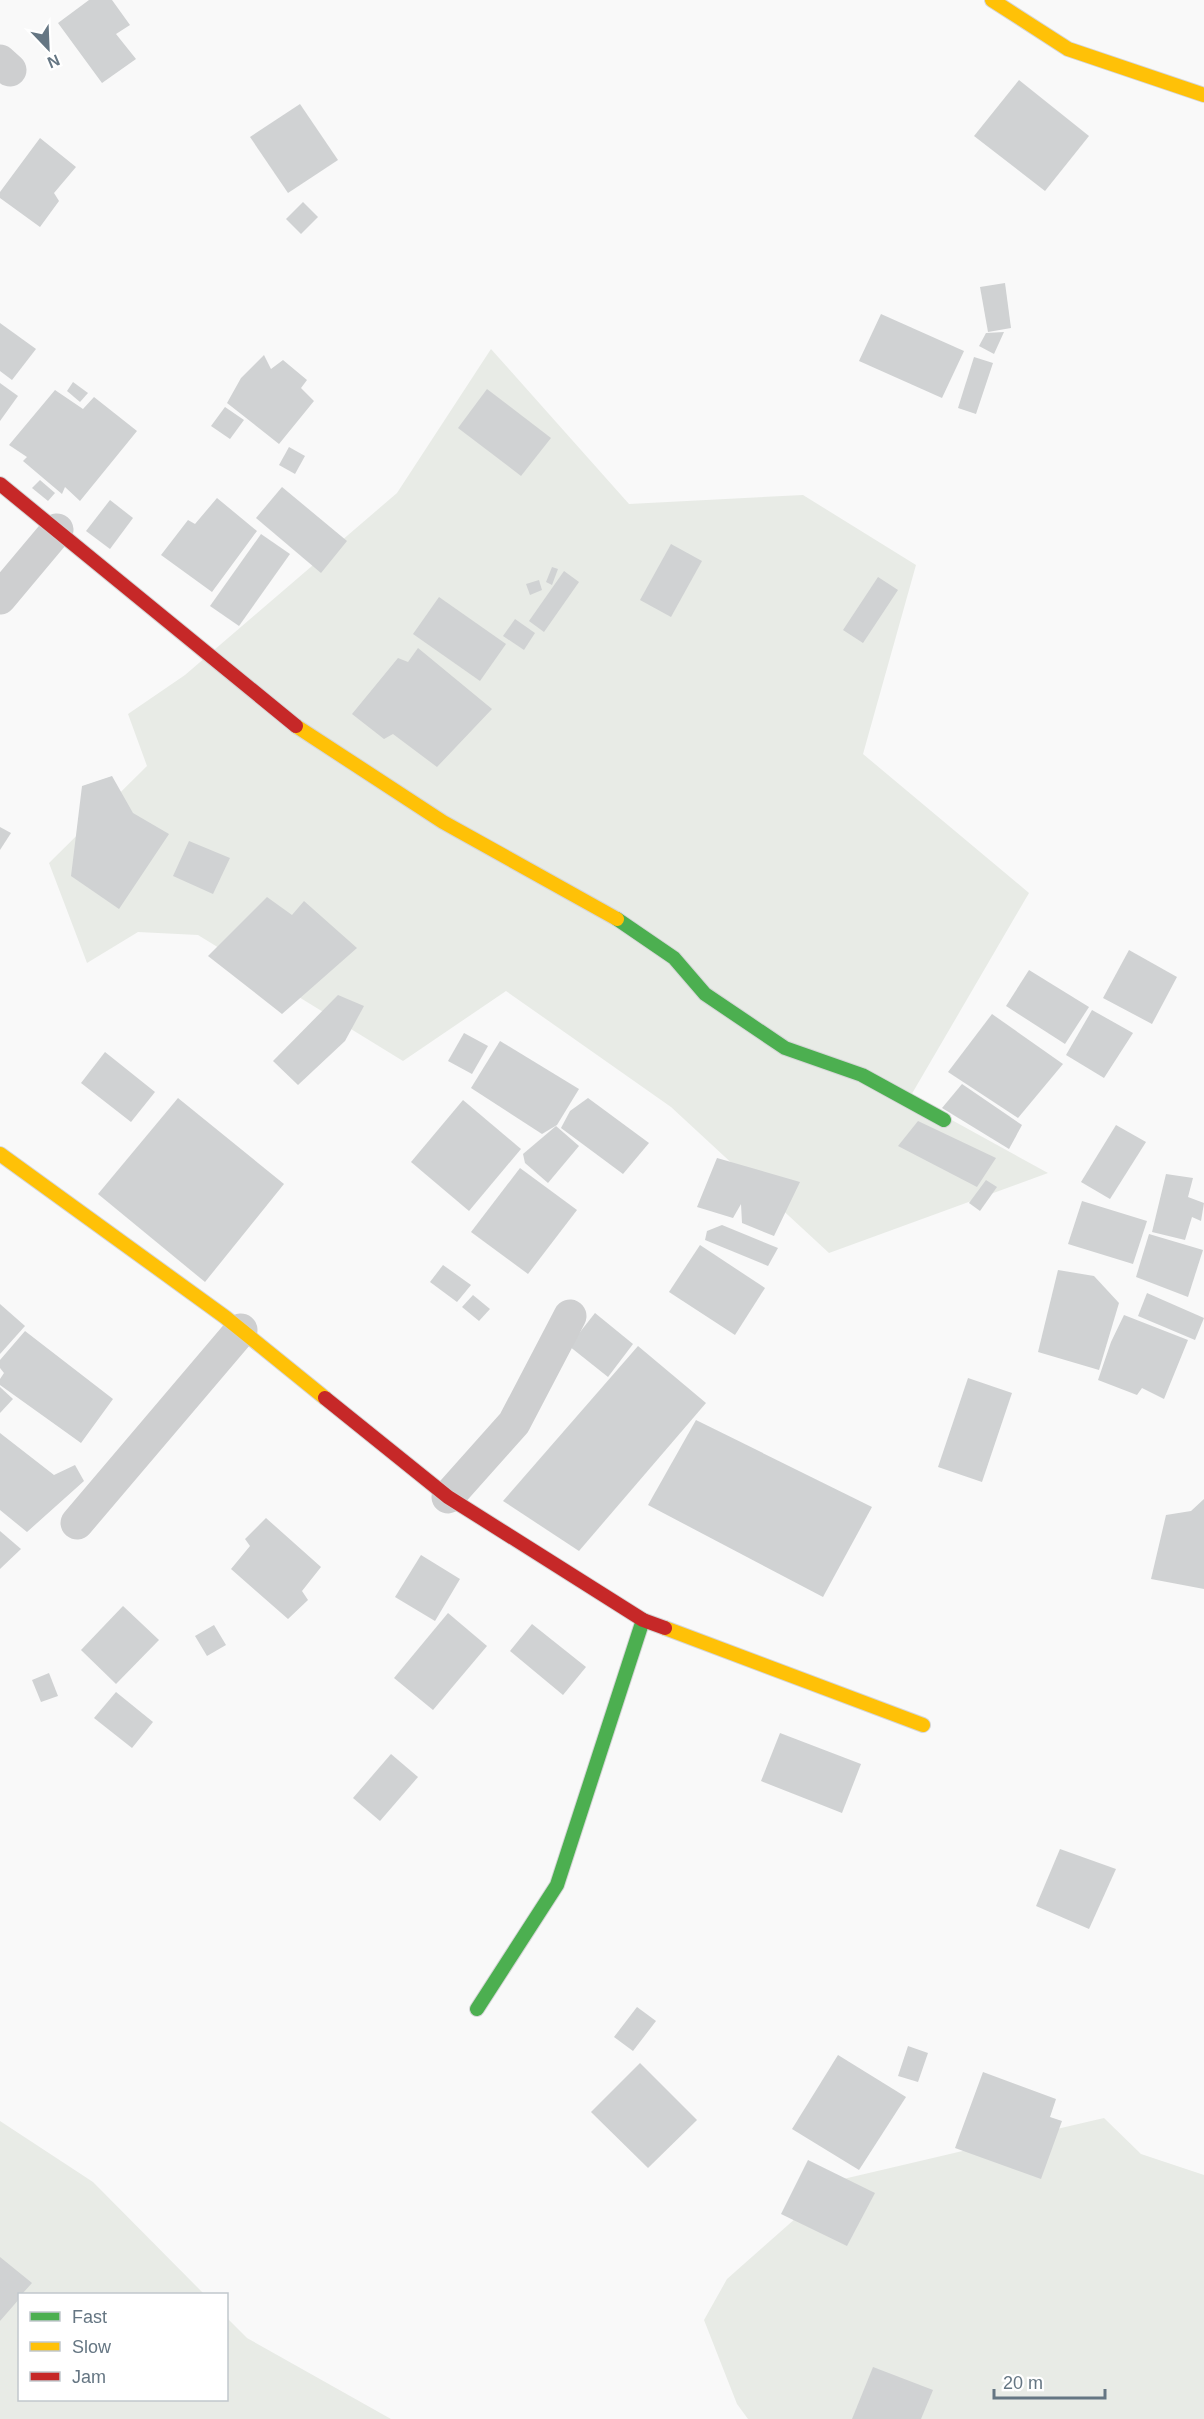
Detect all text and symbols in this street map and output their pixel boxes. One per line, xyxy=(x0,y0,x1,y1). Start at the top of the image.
north arrow xyxy=(18,18,78,78)
text: N xyxy=(45,51,62,71)
legend xyxy=(18,2293,228,2401)
text: Fast xyxy=(72,2307,107,2327)
text: Slow xyxy=(72,2337,112,2357)
scale bar xyxy=(994,2362,1105,2400)
text: Jam xyxy=(72,2367,106,2387)
text: 20 m xyxy=(1003,2373,1043,2393)

